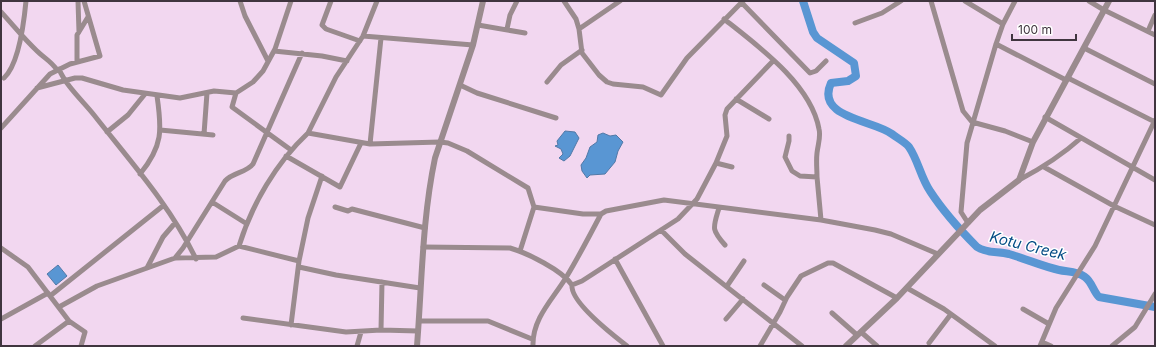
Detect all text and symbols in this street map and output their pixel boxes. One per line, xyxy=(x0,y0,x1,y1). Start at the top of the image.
scale bar xyxy=(1012,16,1076,42)
text: 100 m xyxy=(1018,22,1052,37)
water label: Kotu Creek xyxy=(988,227,1069,264)

